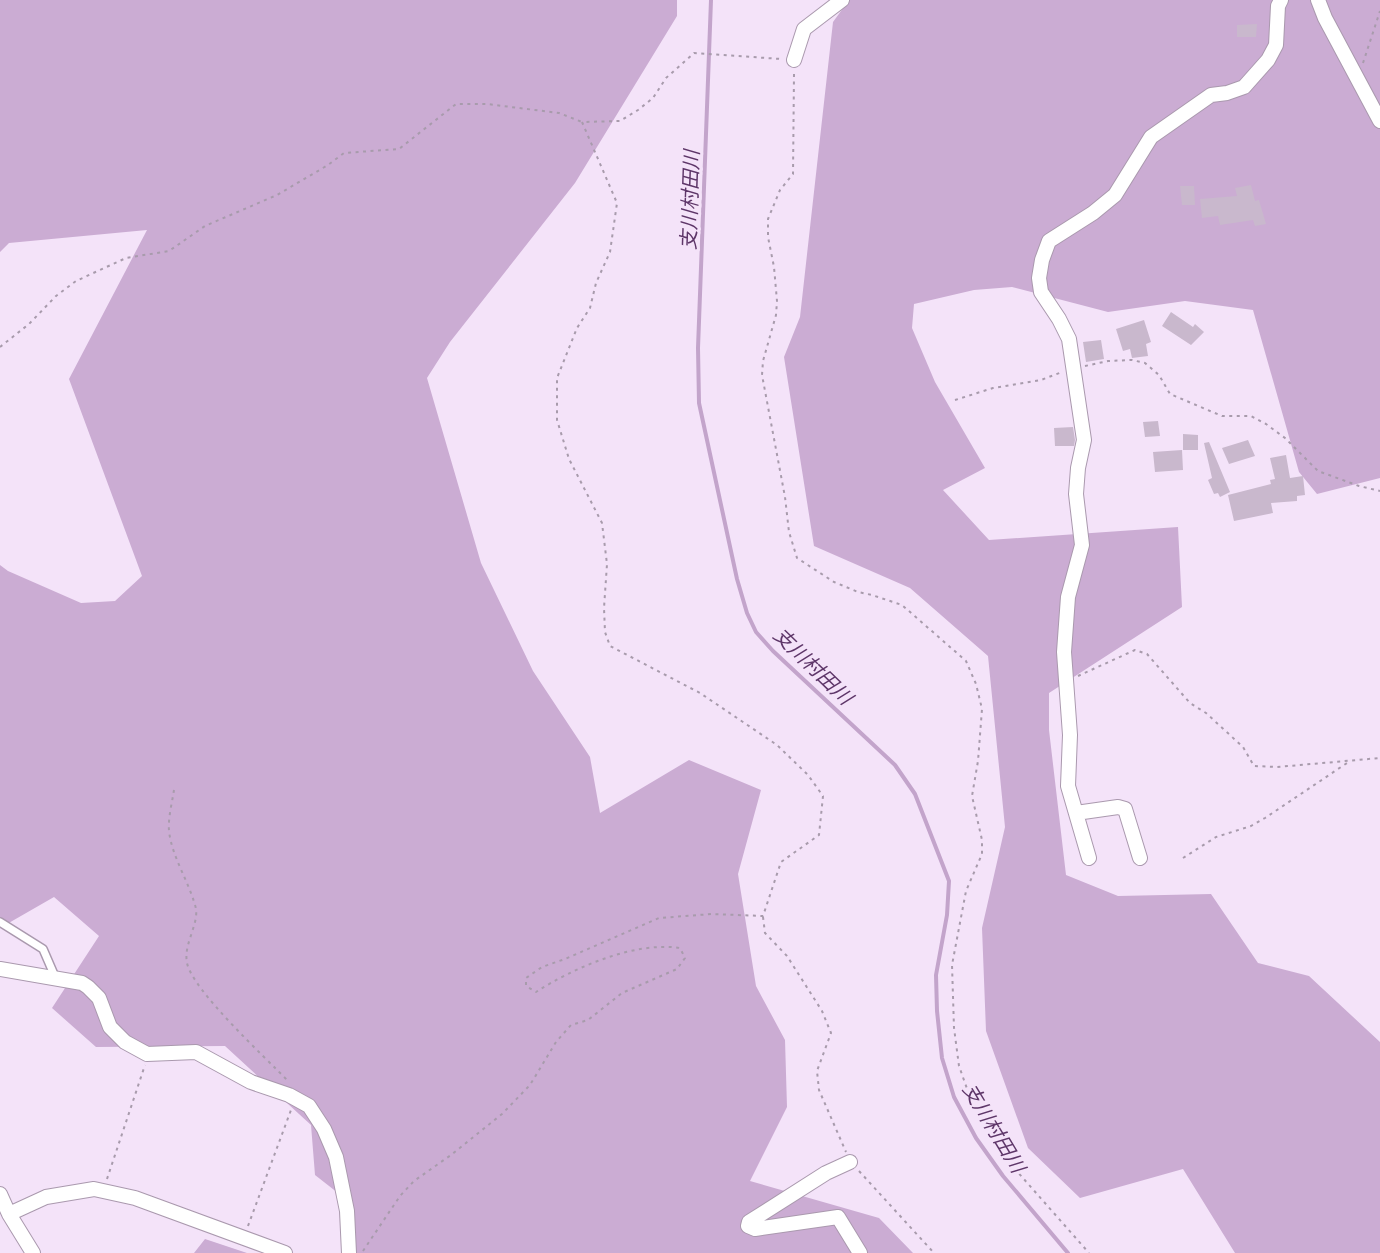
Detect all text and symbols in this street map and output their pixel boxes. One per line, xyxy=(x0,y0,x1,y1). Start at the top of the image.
water label: 支川村田川 xyxy=(677,148,703,250)
water label: 支川村田川 xyxy=(769,623,858,710)
water label: 支川村田川 xyxy=(959,1079,1030,1178)

